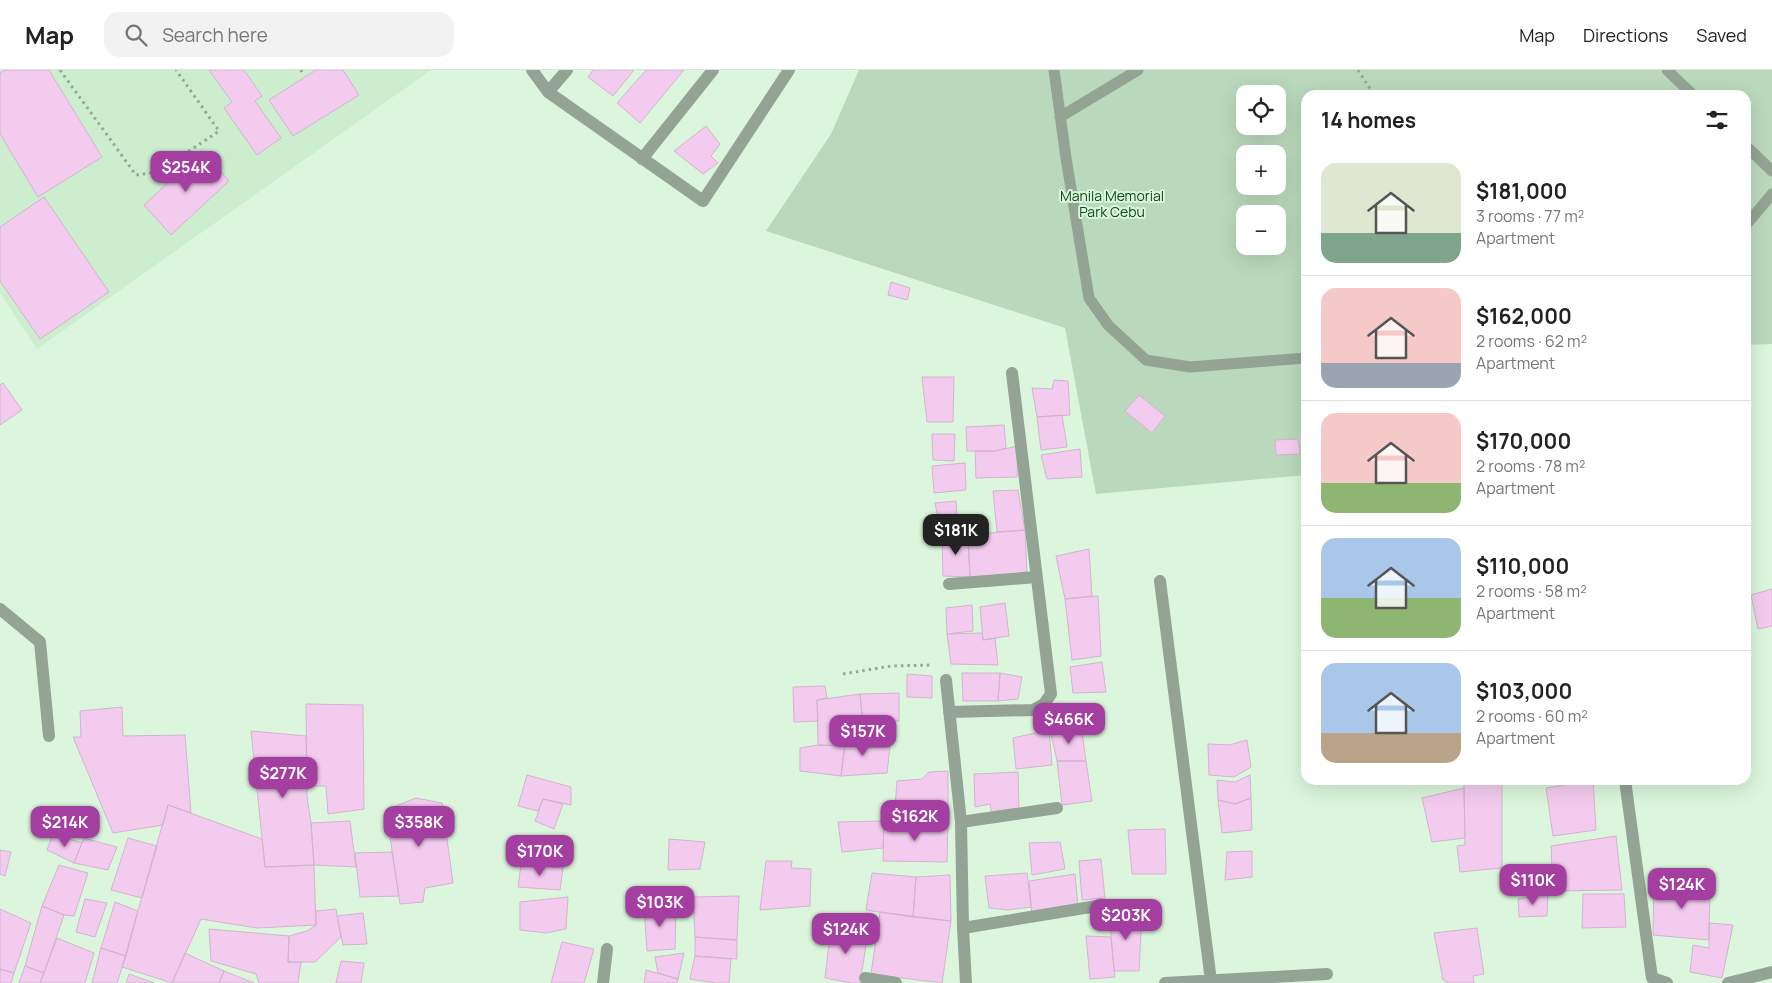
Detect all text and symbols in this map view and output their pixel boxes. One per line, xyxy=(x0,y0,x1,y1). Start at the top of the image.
search box xyxy=(104,12,454,57)
text: Map xyxy=(25,18,74,51)
icon: search xyxy=(122,21,150,49)
text: Search here xyxy=(162,22,268,48)
text: Map xyxy=(1519,23,1555,47)
text: Directions xyxy=(1583,23,1668,47)
text: Saved xyxy=(1696,23,1747,47)
map controls xyxy=(1236,85,1286,255)
button: locate xyxy=(1236,85,1286,135)
text: 14 homes xyxy=(1321,106,1416,134)
icon: filters xyxy=(1703,106,1731,134)
button: + xyxy=(1236,145,1286,195)
pin: $254K xyxy=(151,150,221,193)
text: $254K xyxy=(161,156,211,178)
text: $181,000 xyxy=(1476,177,1567,205)
icon: home xyxy=(1361,183,1421,243)
park label: Manila Memorial Park Cebu xyxy=(1060,186,1164,221)
button: − xyxy=(1236,205,1286,255)
text: 3 rooms · 77 m² xyxy=(1476,205,1584,227)
text: Apartment xyxy=(1476,227,1555,249)
text: $162,000 xyxy=(1476,302,1572,330)
icon: home xyxy=(1361,308,1421,368)
text: 2 rooms · 62 m² xyxy=(1476,330,1587,352)
text: Apartment xyxy=(1476,352,1555,374)
text: $170,000 xyxy=(1476,427,1571,455)
icon: home xyxy=(1361,433,1421,493)
text: 2 rooms · 78 m² xyxy=(1476,455,1585,477)
text: Apartment xyxy=(1476,477,1555,499)
pin: $181K xyxy=(921,514,991,556)
text: $181K xyxy=(934,519,978,541)
text: $110,000 xyxy=(1476,552,1569,580)
icon: home xyxy=(1361,558,1421,618)
text: 2 rooms · 58 m² xyxy=(1476,580,1587,602)
text: Apartment xyxy=(1476,602,1555,624)
text: $103,000 xyxy=(1476,677,1572,705)
icon: home xyxy=(1361,683,1421,743)
pin: $466K xyxy=(1034,702,1104,745)
text: 2 rooms · 60 m² xyxy=(1476,705,1588,727)
text: $466K xyxy=(1044,708,1094,730)
pin: $157K xyxy=(828,714,898,757)
text: $157K xyxy=(840,720,886,742)
text: Apartment xyxy=(1476,727,1555,749)
pin: $277K xyxy=(248,756,318,799)
text: $277K xyxy=(259,762,307,784)
pin: $162K xyxy=(880,800,950,842)
text: $162K xyxy=(892,805,938,827)
pin: $214K xyxy=(30,806,100,848)
pin: $358K xyxy=(384,806,454,848)
text: $214K xyxy=(42,811,88,833)
text: $358K xyxy=(395,811,443,833)
pin: $170K xyxy=(505,834,575,877)
text: $170K xyxy=(517,840,563,862)
pin: $110K xyxy=(1498,864,1568,906)
pin: $124K xyxy=(1647,868,1717,910)
text: $110K xyxy=(1511,869,1555,891)
text: $124K xyxy=(1659,873,1705,895)
pin: $103K xyxy=(625,886,695,928)
text: $103K xyxy=(636,891,684,913)
pin: $203K xyxy=(1091,898,1161,941)
text: $203K xyxy=(1101,904,1151,926)
pin: $124K xyxy=(811,912,881,955)
text: $124K xyxy=(823,918,869,940)

